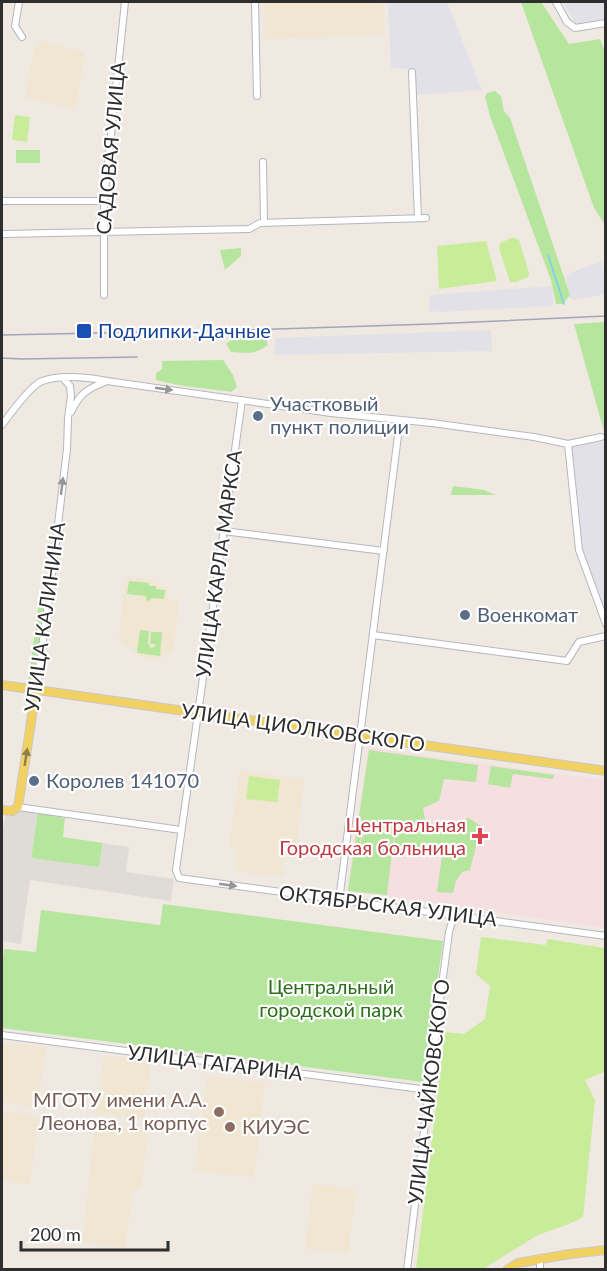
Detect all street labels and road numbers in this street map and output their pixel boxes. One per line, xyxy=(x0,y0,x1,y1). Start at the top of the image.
street label: САДОВАЯ УЛИЦА xyxy=(90,60,130,235)
street label: УЛИЦА КАРЛА МАРКСА xyxy=(190,448,246,679)
street label: УЛИЦА КАЛИНИНА xyxy=(19,520,69,713)
street label: УЛИЦА ЦИОЛКОВСКОГО xyxy=(180,698,427,756)
street label: ОКТЯБРЬСКАЯ УЛИЦА xyxy=(278,880,499,930)
street label: УЛИЦА ЧАЙКОВСКОГО xyxy=(402,978,454,1206)
street label: УЛИЦА ГАГАРИНА xyxy=(126,1039,305,1085)

